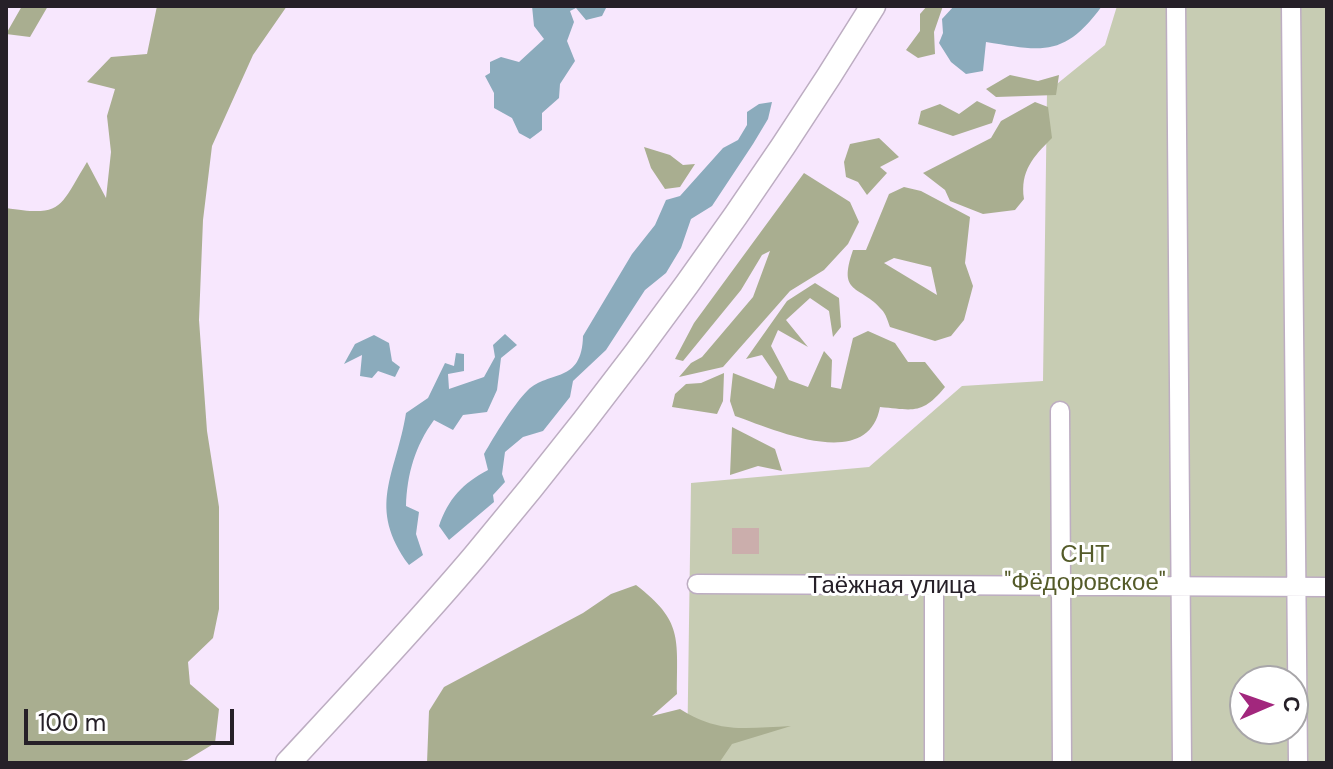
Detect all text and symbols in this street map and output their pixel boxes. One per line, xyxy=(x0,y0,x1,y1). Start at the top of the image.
park label: СНТ "Фёдоровское" xyxy=(1004,542,1166,598)
street label: Таёжная улица xyxy=(808,573,976,601)
north arrow xyxy=(1229,665,1309,745)
scale bar xyxy=(28,693,238,743)
text: С xyxy=(1277,696,1306,713)
text: 100 m xyxy=(38,707,106,738)

